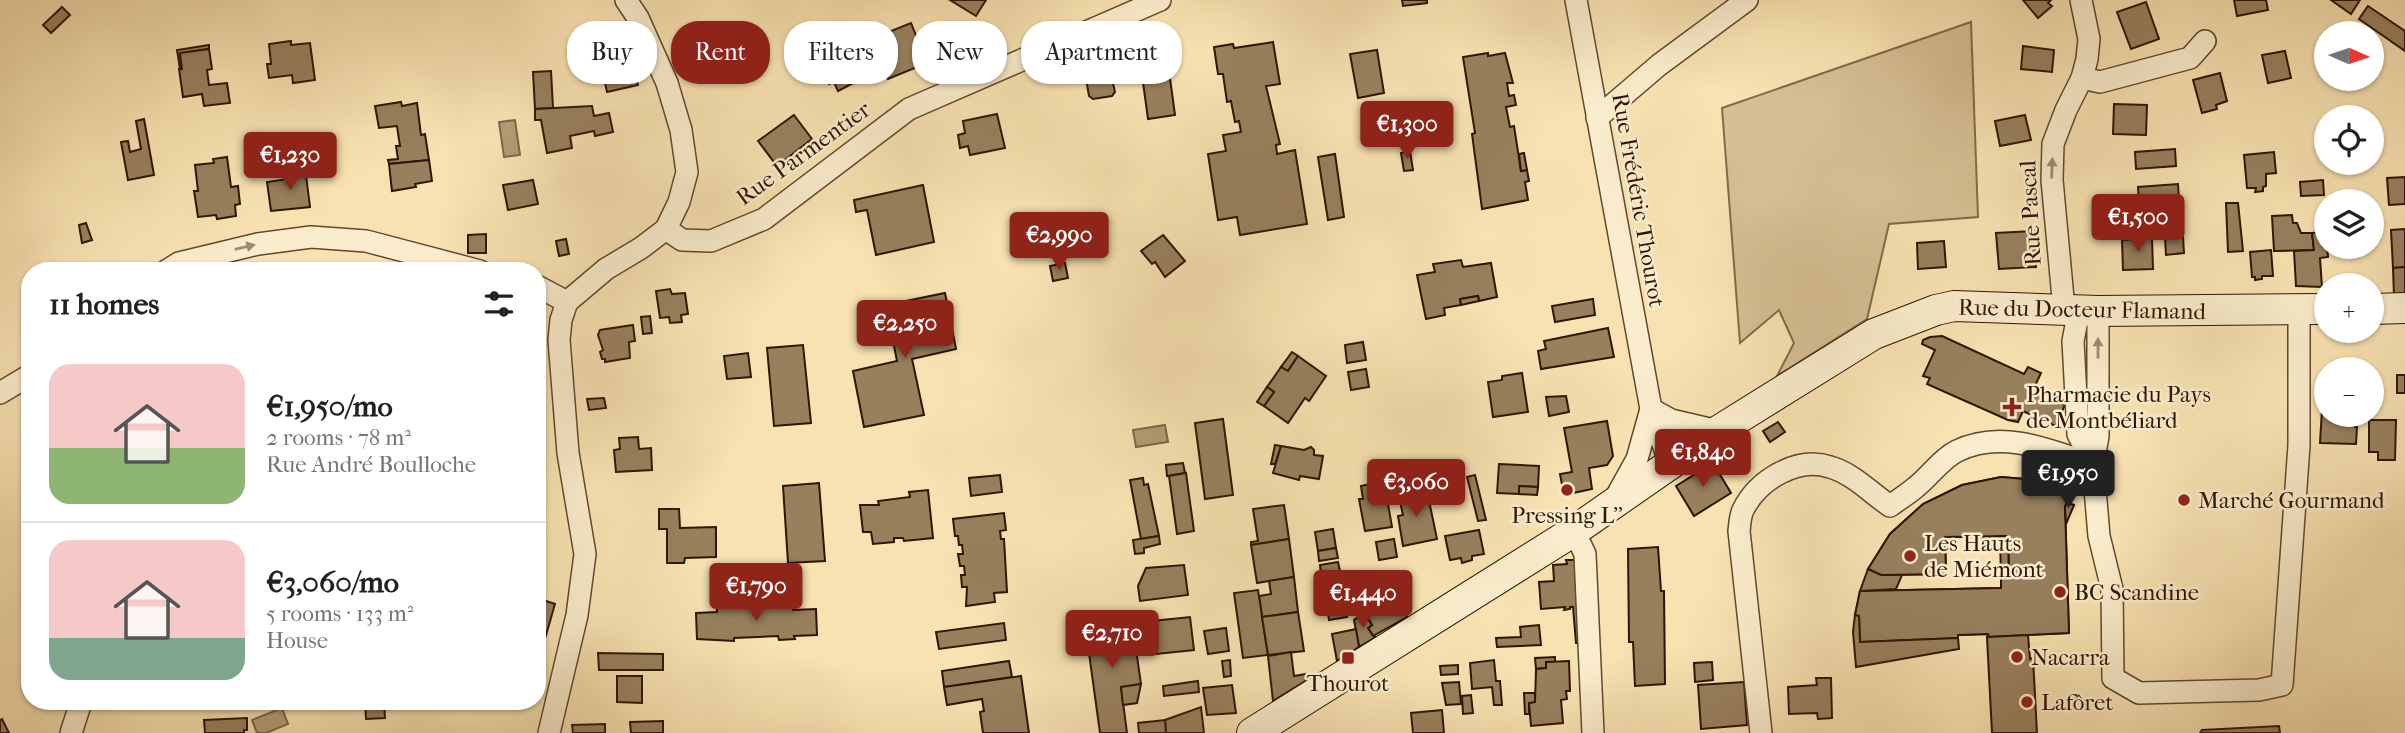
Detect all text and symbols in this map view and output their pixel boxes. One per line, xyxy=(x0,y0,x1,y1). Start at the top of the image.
chip: Buy xyxy=(567,21,657,84)
chip: Rent xyxy=(671,21,770,84)
chip: Filters xyxy=(784,21,898,84)
chip: New xyxy=(912,21,1007,84)
chip: Apartment xyxy=(1021,21,1182,84)
north arrow xyxy=(2314,21,2384,91)
map controls xyxy=(2314,21,2384,427)
street label: Rue Frédéric Thourot xyxy=(1606,91,1671,309)
street label: Rue Parmentier xyxy=(731,96,876,211)
pin: €1,300 xyxy=(1350,102,1464,161)
button: locate xyxy=(2314,105,2384,175)
text: €1,300 xyxy=(1376,110,1438,137)
pin: €1,230 xyxy=(233,132,347,192)
text: €1,230 xyxy=(260,141,320,168)
one-way arrow xyxy=(2047,157,2058,179)
street label: Rue Pascal xyxy=(2014,159,2047,266)
button: layers xyxy=(2314,189,2384,259)
pin: €1,500 xyxy=(2081,194,2195,254)
text: €1,500 xyxy=(2108,203,2168,230)
pin: €2,990 xyxy=(1002,212,1116,272)
text: €2,990 xyxy=(1026,221,1092,248)
one-way arrow xyxy=(234,242,256,253)
button: + xyxy=(2314,273,2384,343)
icon: filters xyxy=(480,285,518,323)
text: 11 homes xyxy=(49,287,159,322)
street label: Rue du Docteur Flamand xyxy=(1958,294,2206,325)
pin: €2,250 xyxy=(848,300,962,360)
text: €2,250 xyxy=(873,309,937,336)
one-way arrow xyxy=(2092,337,2104,359)
button: − xyxy=(2314,357,2384,427)
place label: Pharmacie du Pays de Montbéliard xyxy=(2026,381,2211,434)
text: €1,950/mo xyxy=(266,389,393,424)
icon: home xyxy=(105,392,189,476)
marker: Pharmacie du Pays de Montbéliard xyxy=(2004,399,2020,415)
text: 2 rooms · 78 m² xyxy=(266,424,411,451)
pin: €1,840 xyxy=(1646,430,1760,489)
text: €1,840 xyxy=(1671,438,1735,465)
pin: €1,950 xyxy=(2011,450,2125,510)
text: Rue André Boulloche xyxy=(266,451,476,478)
text: €1,950 xyxy=(2038,459,2098,486)
pin: €3,060 xyxy=(1359,460,1473,519)
text: €3,060 xyxy=(1383,468,1449,495)
marker: Pressing L'' xyxy=(1559,482,1575,498)
place label: Marché Gourmand xyxy=(2198,487,2385,514)
marker: Marché Gourmand xyxy=(2176,492,2192,508)
place label: Pressing L'' xyxy=(1511,502,1623,529)
place label: Les Hauts de Miémont xyxy=(1924,530,2044,583)
marker: Les Hauts de Miémont xyxy=(1902,548,1918,564)
pin: €1,790 xyxy=(699,564,813,623)
text: €3,060/mo xyxy=(266,565,399,600)
icon: home xyxy=(105,568,189,652)
pin: €1,440 xyxy=(1306,570,1420,630)
text: €1,790 xyxy=(725,572,787,599)
text: €1,440 xyxy=(1329,579,1397,606)
place label: BC Scandine xyxy=(2074,579,2199,606)
marker: BC Scandine xyxy=(2052,584,2068,600)
text: 5 rooms · 133 m² xyxy=(266,600,413,627)
pin: €2,710 xyxy=(1055,610,1169,670)
text: €2,710 xyxy=(1082,619,1142,646)
text: House xyxy=(266,627,328,654)
place label: Nacarra xyxy=(2031,644,2110,671)
marker: Nacarra xyxy=(2009,649,2025,665)
marker: Thourot xyxy=(1340,650,1356,666)
place label: Thourot xyxy=(1307,670,1389,697)
place label: Lafôret xyxy=(2041,689,2113,716)
marker: Lafôret xyxy=(2019,694,2035,710)

